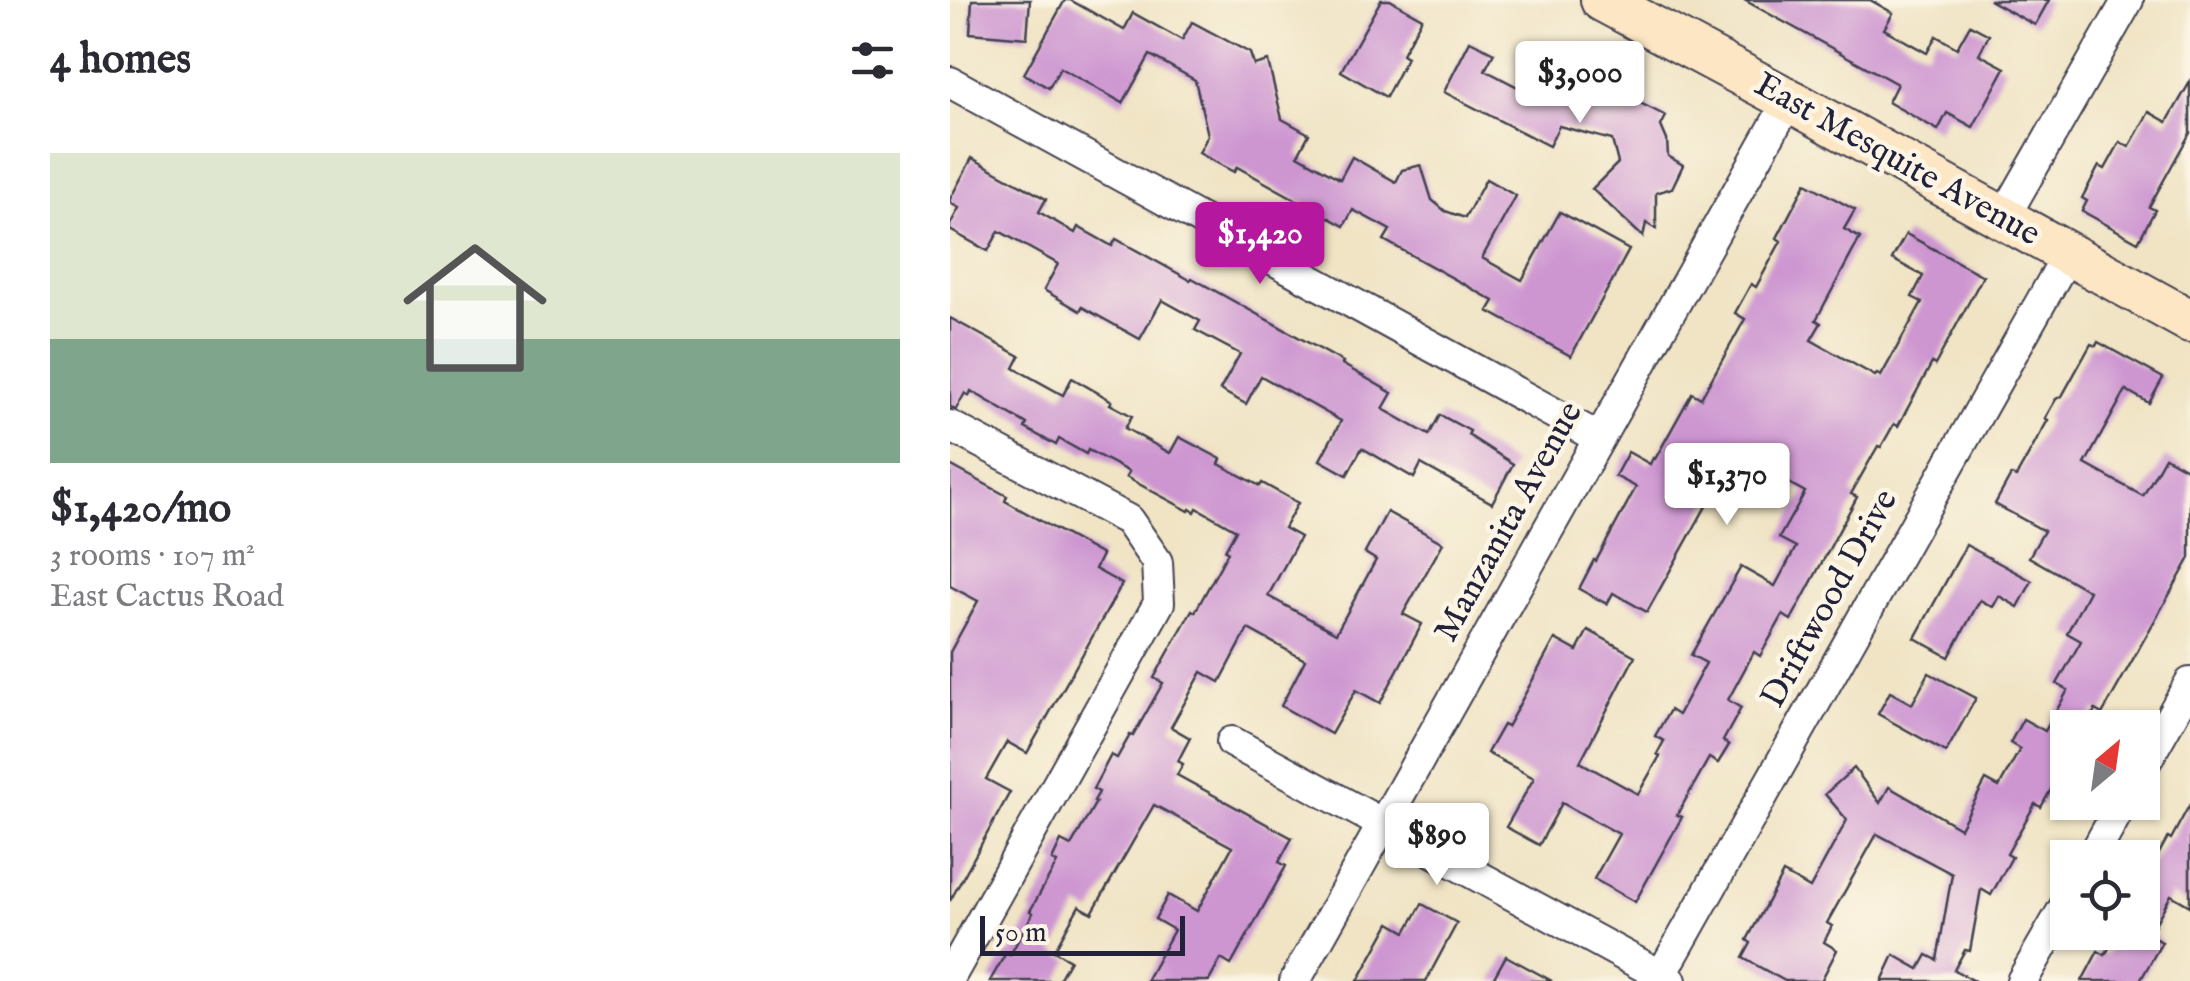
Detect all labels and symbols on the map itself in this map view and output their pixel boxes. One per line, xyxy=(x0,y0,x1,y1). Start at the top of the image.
pin: $3,000 xyxy=(1499,41,1661,126)
street label: East Mesquite Avenue xyxy=(1746,63,2048,257)
pin: $1,420 xyxy=(1179,202,1341,287)
street label: Manzanita Avenue xyxy=(1424,394,1594,650)
pin: $1,370 xyxy=(1646,443,1808,528)
street label: Driftwood Drive xyxy=(1751,482,1909,716)
north arrow xyxy=(2050,710,2160,820)
pin: $890 xyxy=(1378,803,1496,888)
scale bar xyxy=(980,911,1185,956)

